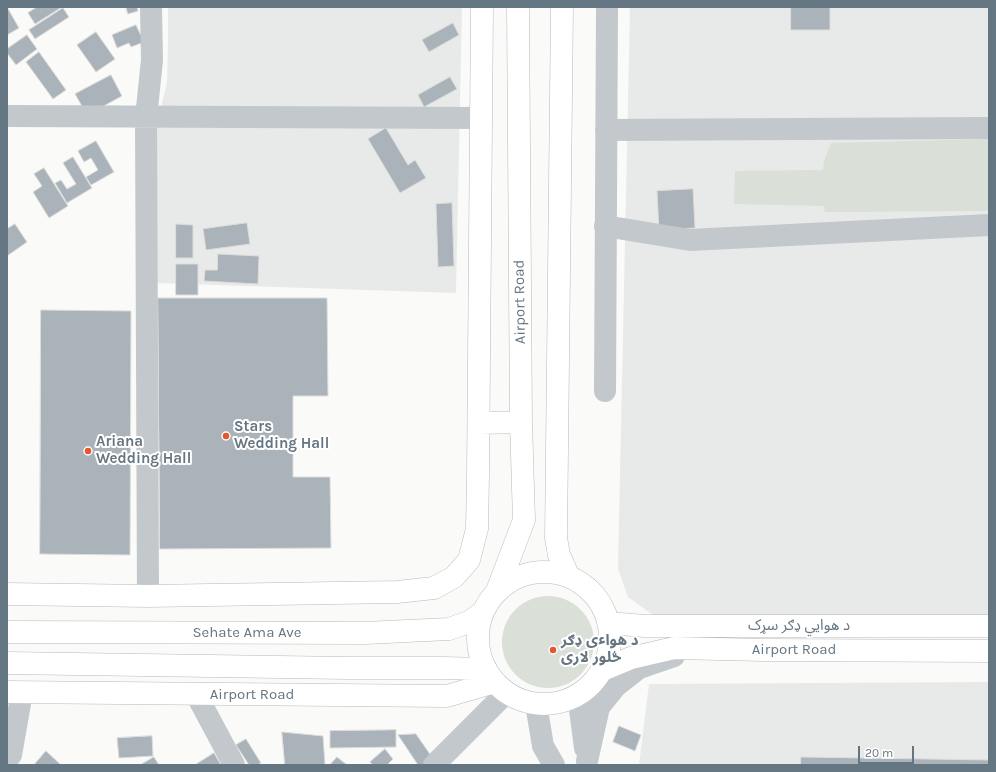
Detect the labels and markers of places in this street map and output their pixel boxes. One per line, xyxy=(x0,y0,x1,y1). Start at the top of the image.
place label: Stars Wedding Hall xyxy=(234,418,329,453)
marker: Stars Wedding Hall xyxy=(221,431,231,441)
place label: Ariana Wedding Hall xyxy=(96,433,191,468)
marker: Ariana Wedding Hall xyxy=(83,446,93,456)
place label: د هواٸ ډګر څلور لارى xyxy=(561,632,639,667)
marker: د هواٸ ډګر څلور لارى xyxy=(548,645,558,655)

